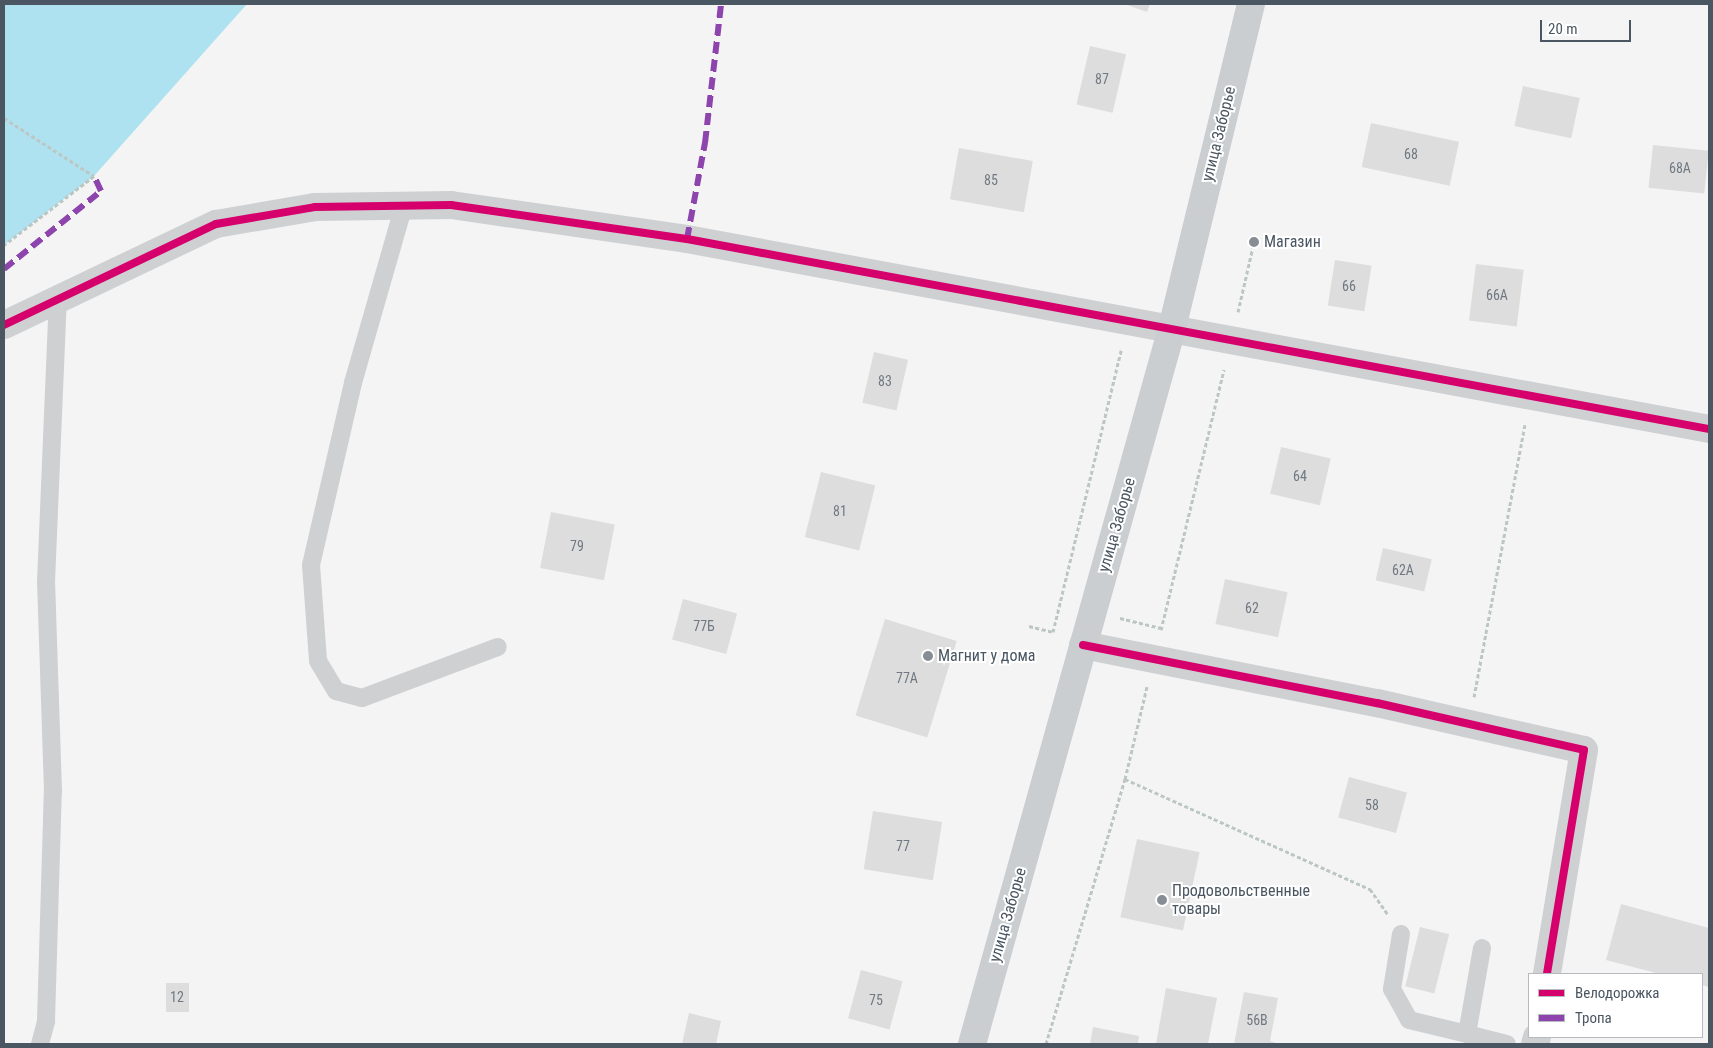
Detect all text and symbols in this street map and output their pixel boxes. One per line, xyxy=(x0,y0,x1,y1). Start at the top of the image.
scale bar xyxy=(1543,10,1634,42)
text: 20 m xyxy=(1548,20,1578,38)
house number: 87 xyxy=(1095,71,1109,87)
street label: улица Заборье xyxy=(1198,85,1240,183)
house number: 68 xyxy=(1404,146,1418,162)
house number: 68А xyxy=(1669,160,1691,176)
house number: 85 xyxy=(984,172,998,188)
place label: Магазин xyxy=(1264,232,1321,252)
marker: Магазин xyxy=(1248,236,1260,248)
house number: 66 xyxy=(1342,278,1356,294)
house number: 66А xyxy=(1486,287,1508,303)
house number: 83 xyxy=(878,373,892,389)
house number: 64 xyxy=(1293,468,1307,484)
street label: улица Заборье xyxy=(1094,476,1140,574)
house number: 81 xyxy=(833,503,847,519)
house number: 79 xyxy=(570,538,584,554)
house number: 62А xyxy=(1392,562,1414,578)
house number: 62 xyxy=(1245,600,1259,616)
house number: 77Б xyxy=(693,618,715,634)
place label: Магнит у дома xyxy=(938,646,1035,666)
marker: Магнит у дома xyxy=(922,650,934,662)
house number: 77А xyxy=(896,670,918,686)
house number: 58 xyxy=(1365,797,1379,813)
house number: 77 xyxy=(896,838,910,854)
street label: улица Заборье xyxy=(985,866,1031,964)
place label: Продовольственные товары xyxy=(1172,881,1310,919)
marker: Продовольственные товары xyxy=(1156,894,1168,906)
legend xyxy=(1528,973,1703,1038)
text: Велодорожка xyxy=(1575,984,1660,1002)
house number: 12 xyxy=(170,989,184,1005)
house number: 75 xyxy=(869,992,883,1008)
text: Тропа xyxy=(1575,1009,1612,1027)
house number: 56В xyxy=(1246,1012,1268,1028)

